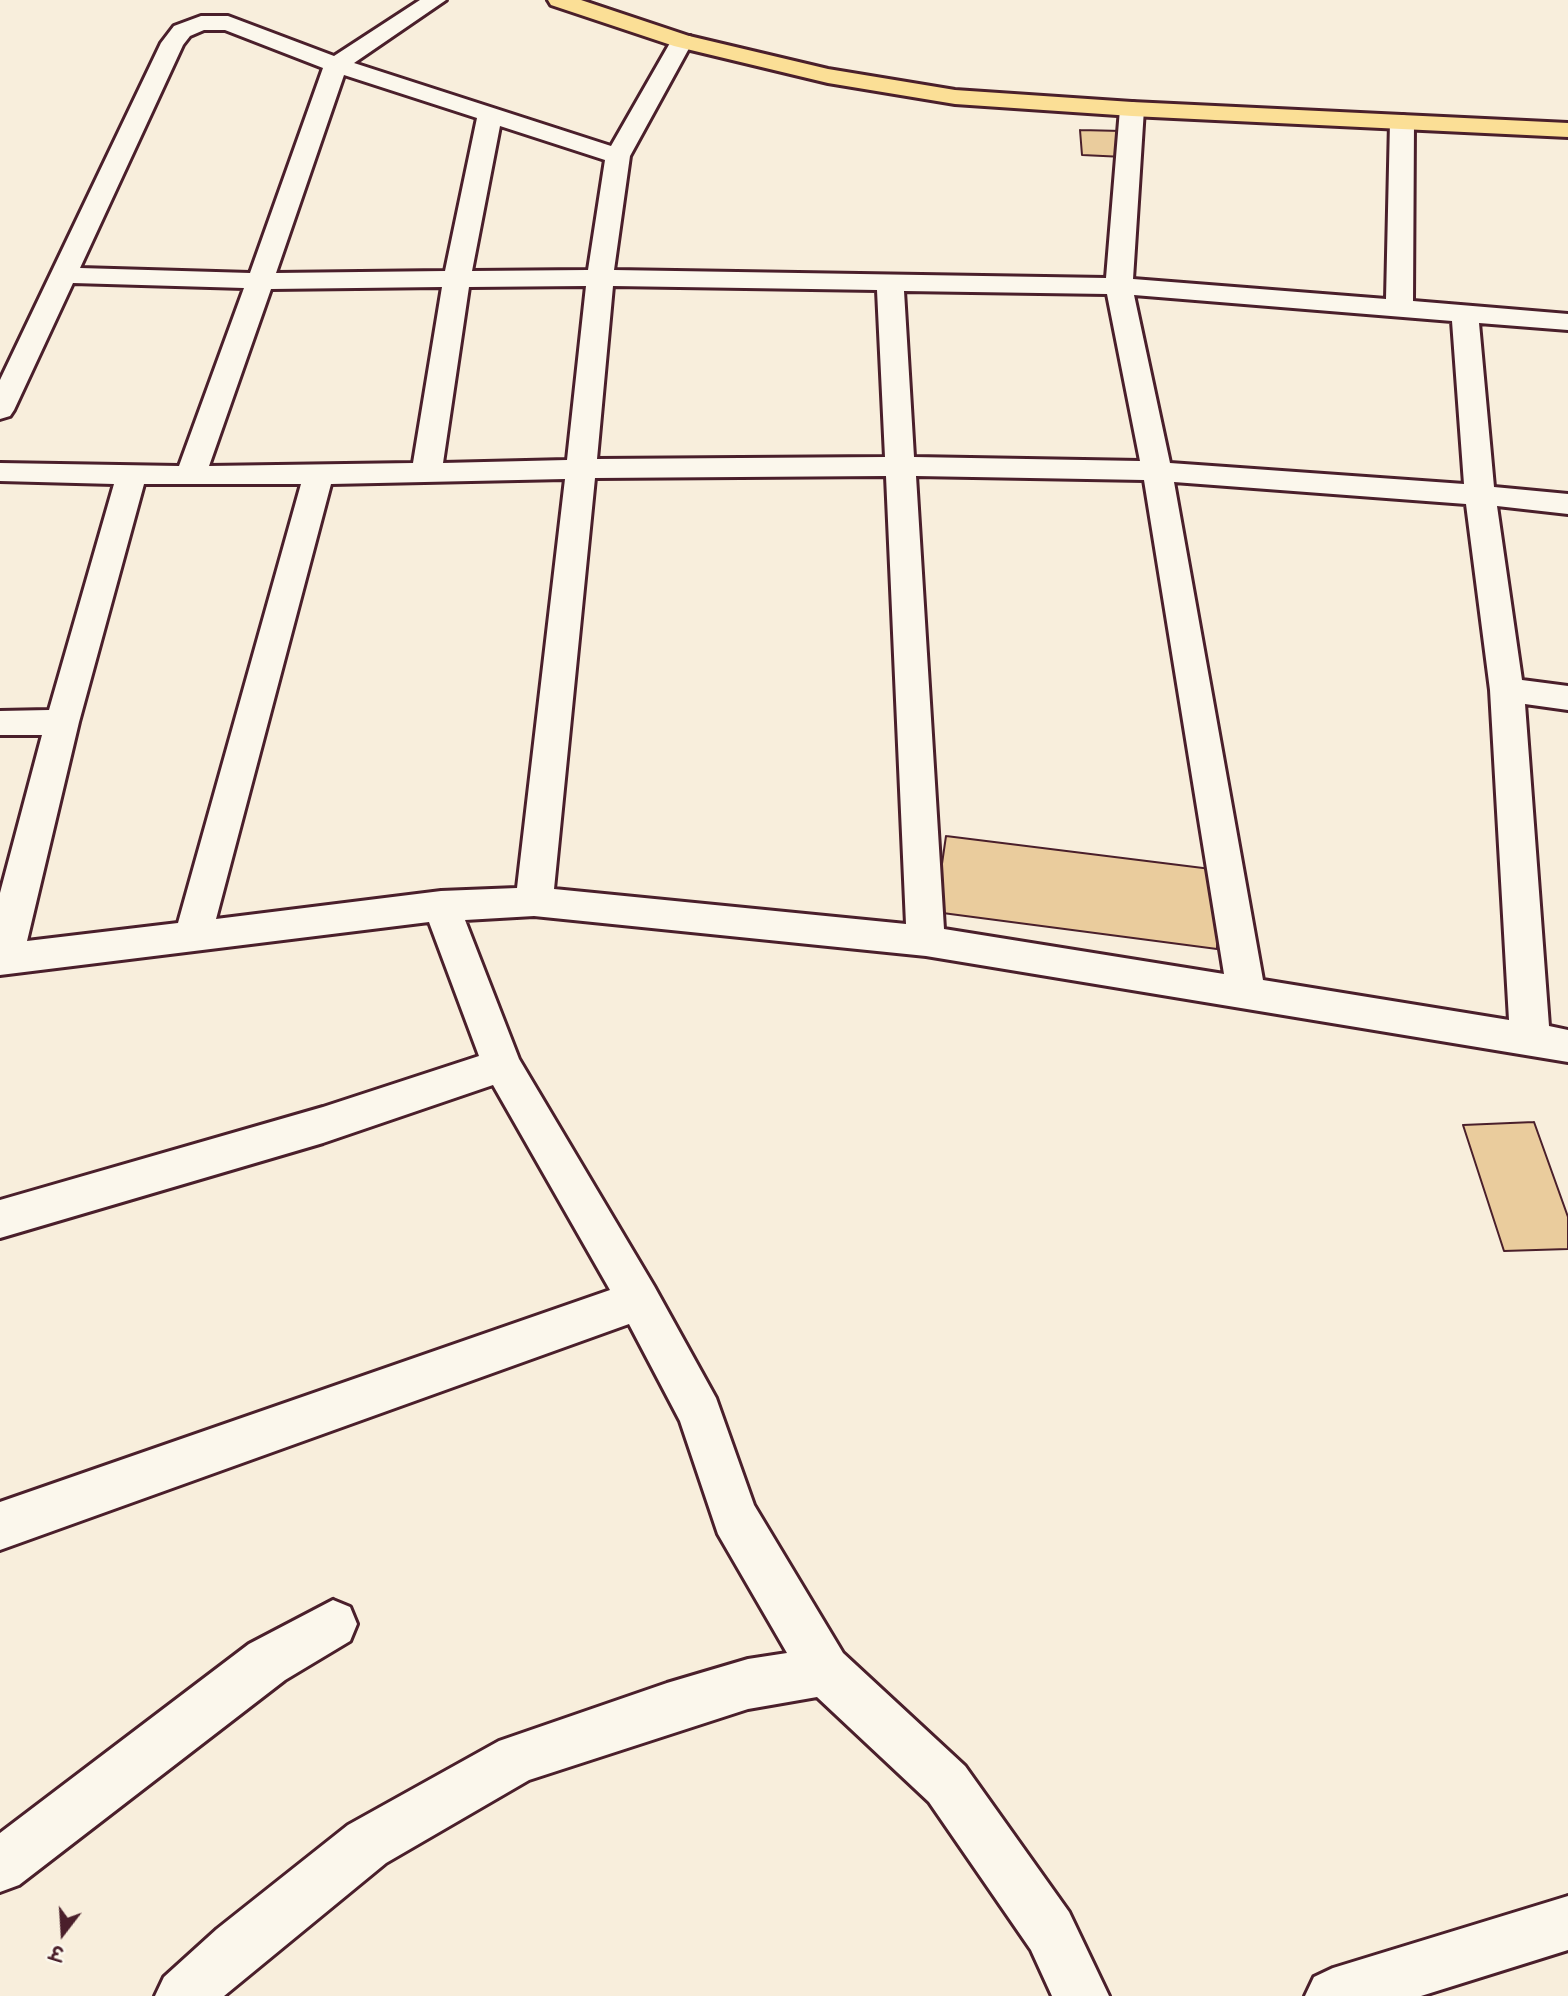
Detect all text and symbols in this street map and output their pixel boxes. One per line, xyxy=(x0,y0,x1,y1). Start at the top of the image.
north arrow xyxy=(28,1898,98,1968)
text: उ xyxy=(47,1940,66,1967)

